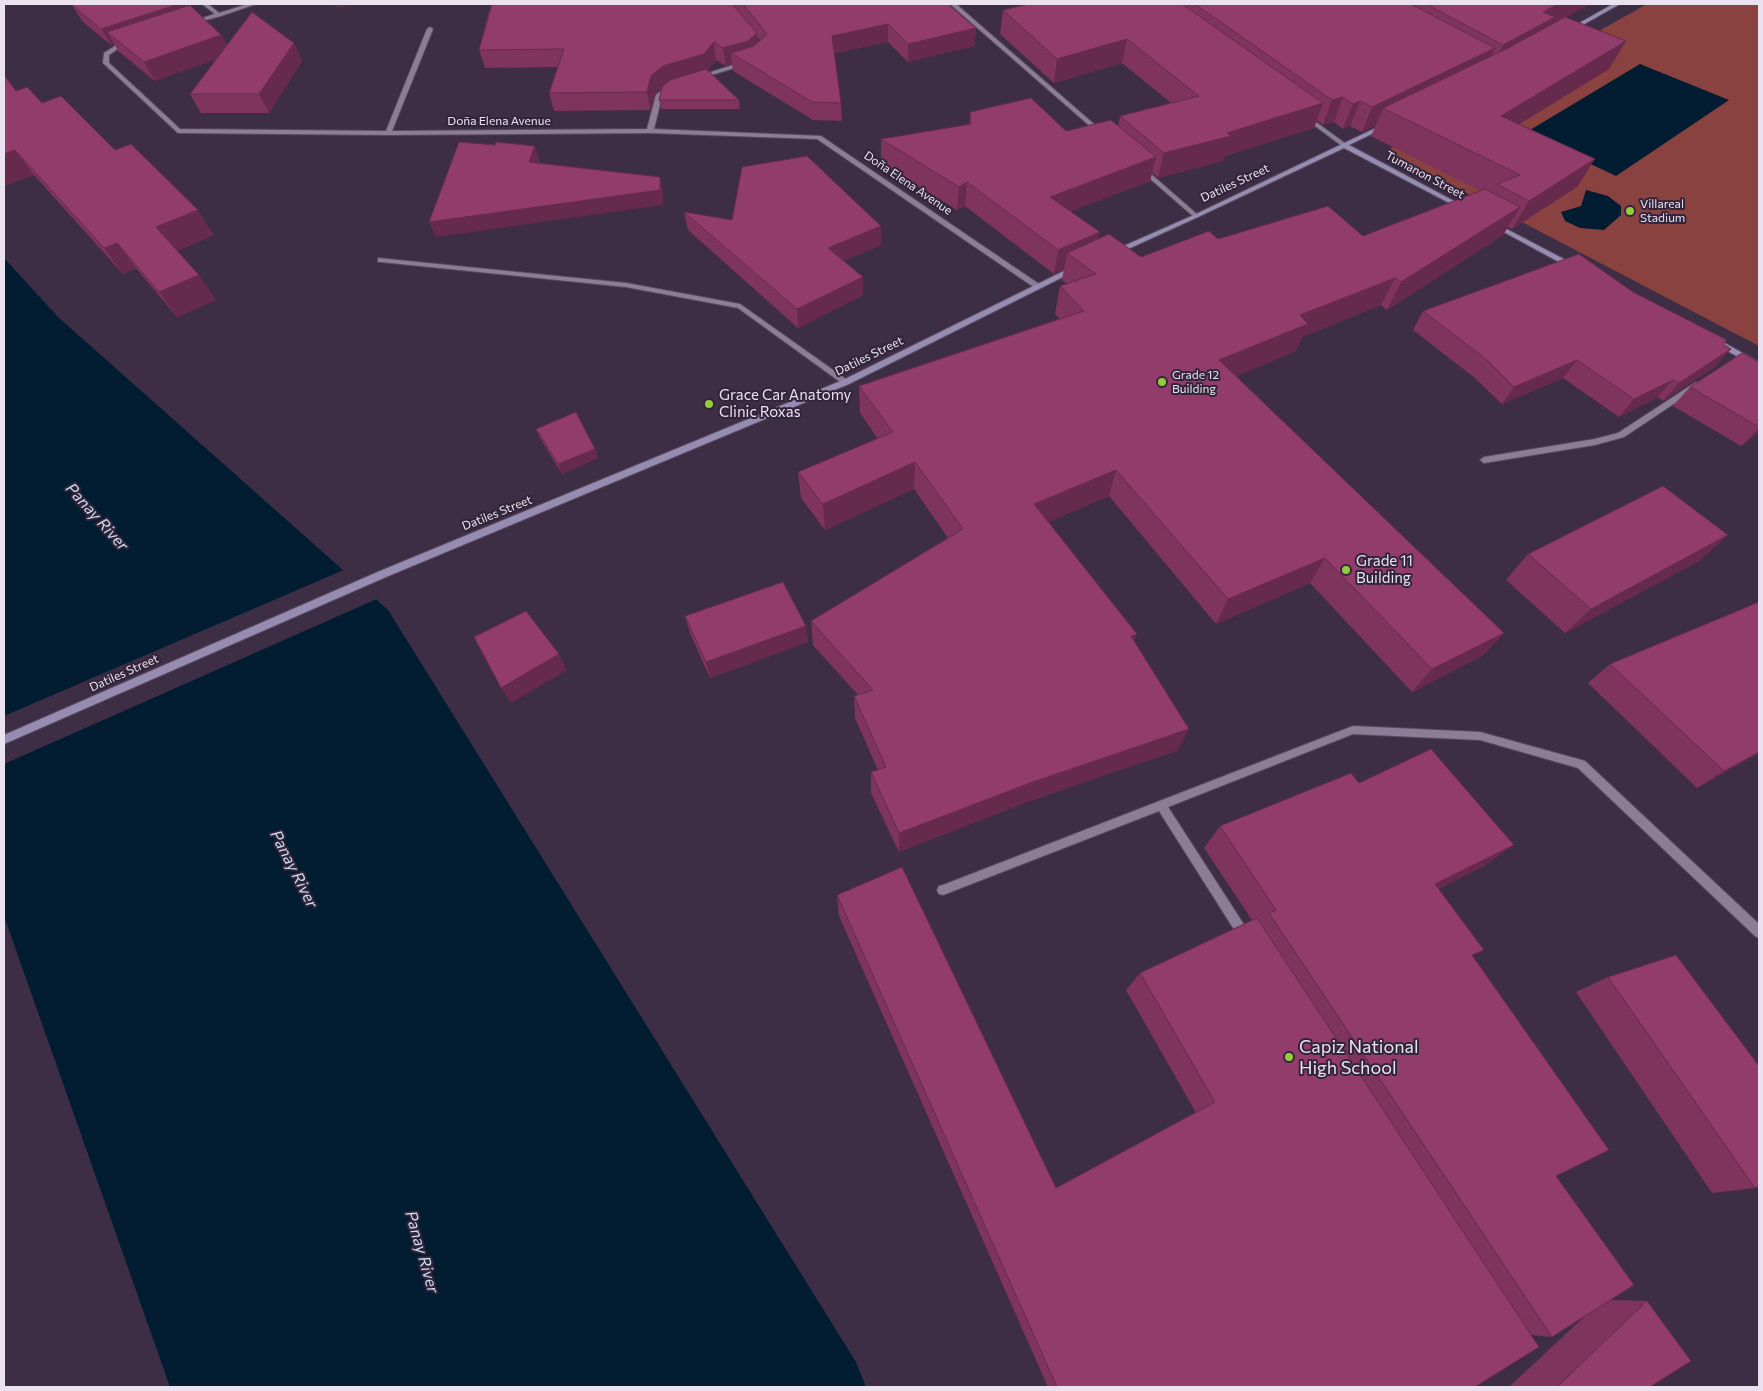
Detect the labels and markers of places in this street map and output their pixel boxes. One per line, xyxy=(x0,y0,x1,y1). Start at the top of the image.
place label: Villareal Stadium xyxy=(1640,197,1685,225)
marker: Villareal Stadium xyxy=(1624,205,1636,217)
place label: Grade 12 Building xyxy=(1172,368,1219,396)
marker: Grade 12 Building xyxy=(1156,376,1168,388)
place label: Grace Car Anatomy Clinic Roxas xyxy=(719,386,851,421)
marker: Grace Car Anatomy Clinic Roxas xyxy=(703,398,715,410)
place label: Grade 11 Building xyxy=(1356,552,1413,587)
marker: Grade 11 Building xyxy=(1340,564,1352,576)
place label: Capiz National High School xyxy=(1299,1036,1418,1078)
marker: Capiz National High School xyxy=(1283,1051,1295,1063)

